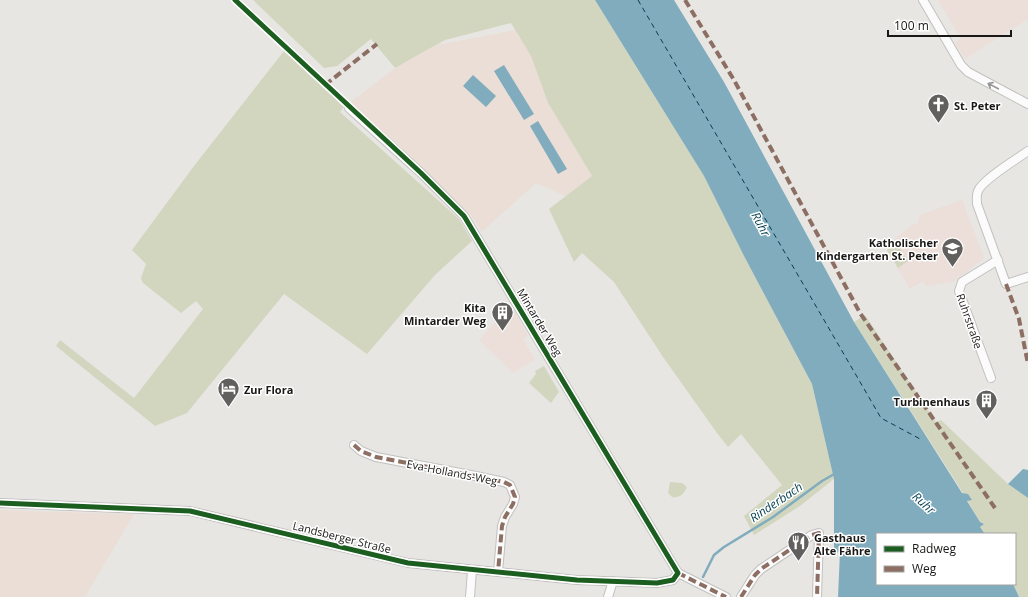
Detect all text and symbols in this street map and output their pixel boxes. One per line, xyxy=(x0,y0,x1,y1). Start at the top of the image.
scale bar xyxy=(888,12,1011,38)
text: 100 m xyxy=(894,17,929,34)
one-way arrow xyxy=(988,82,1000,89)
church icon: St. Peter xyxy=(925,92,951,125)
place label: St. Peter xyxy=(954,98,1001,113)
water label: Ruhr xyxy=(748,209,775,240)
place label: Katholischer Kindergarten St. Peter xyxy=(816,235,938,263)
school or university icon: Katholischer Kindergarten St. Peter xyxy=(940,235,966,268)
street label: Mintarder Weg xyxy=(514,285,566,359)
street label: Ruhrstraße xyxy=(954,291,986,351)
place label: Kita Mintarder Weg xyxy=(404,300,487,328)
building icon: Kita Mintarder Weg xyxy=(489,300,515,333)
hotel icon: Zur Flora xyxy=(216,376,242,409)
place label: Zur Flora xyxy=(244,382,293,397)
building icon: Turbinenhaus xyxy=(973,388,999,421)
place label: Turbinenhaus xyxy=(894,394,971,409)
street label: Eva-Hollands-Weg xyxy=(405,456,499,488)
water label: Rinderbach xyxy=(746,478,806,526)
water label: Ruhr xyxy=(909,488,940,519)
street label: Landsberger Straße xyxy=(291,517,393,557)
restaurant icon: Gasthaus Alte Fähre xyxy=(785,530,811,563)
place label: Gasthaus Alte Fähre xyxy=(814,530,871,558)
legend xyxy=(876,533,1016,585)
text: Radweg xyxy=(912,540,956,557)
text: Weg xyxy=(912,560,937,577)

